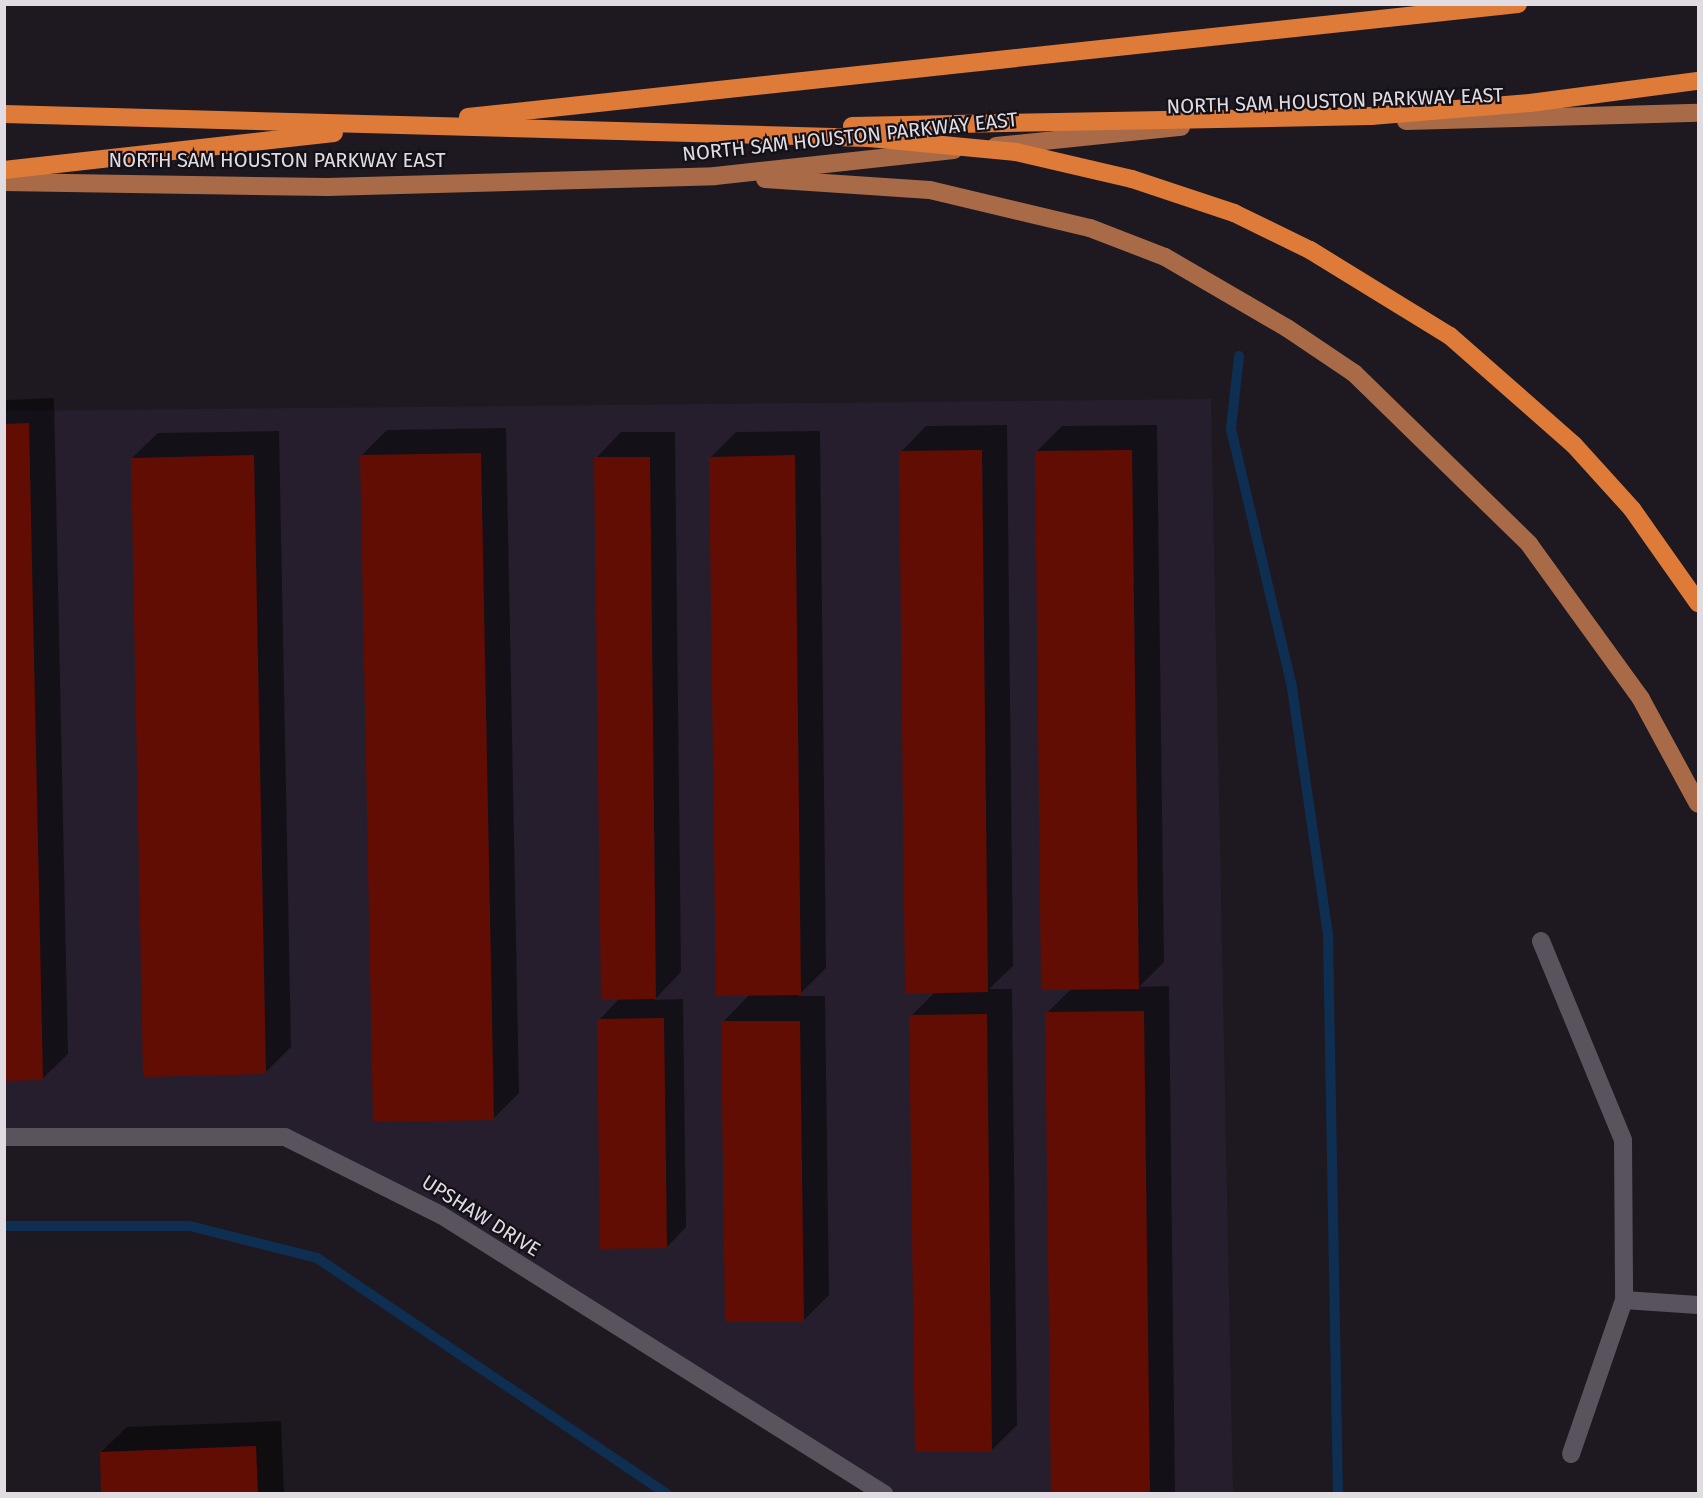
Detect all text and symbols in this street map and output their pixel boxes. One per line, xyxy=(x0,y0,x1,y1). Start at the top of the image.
street label: NORTH SAM HOUSTON PARKWAY EAST xyxy=(1166,83,1504,119)
street label: NORTH SAM HOUSTON PARKWAY EAST xyxy=(681,107,1019,167)
street label: NORTH SAM HOUSTON PARKWAY EAST xyxy=(108,148,446,172)
street label: UPSHAW DRIVE xyxy=(417,1170,545,1262)

